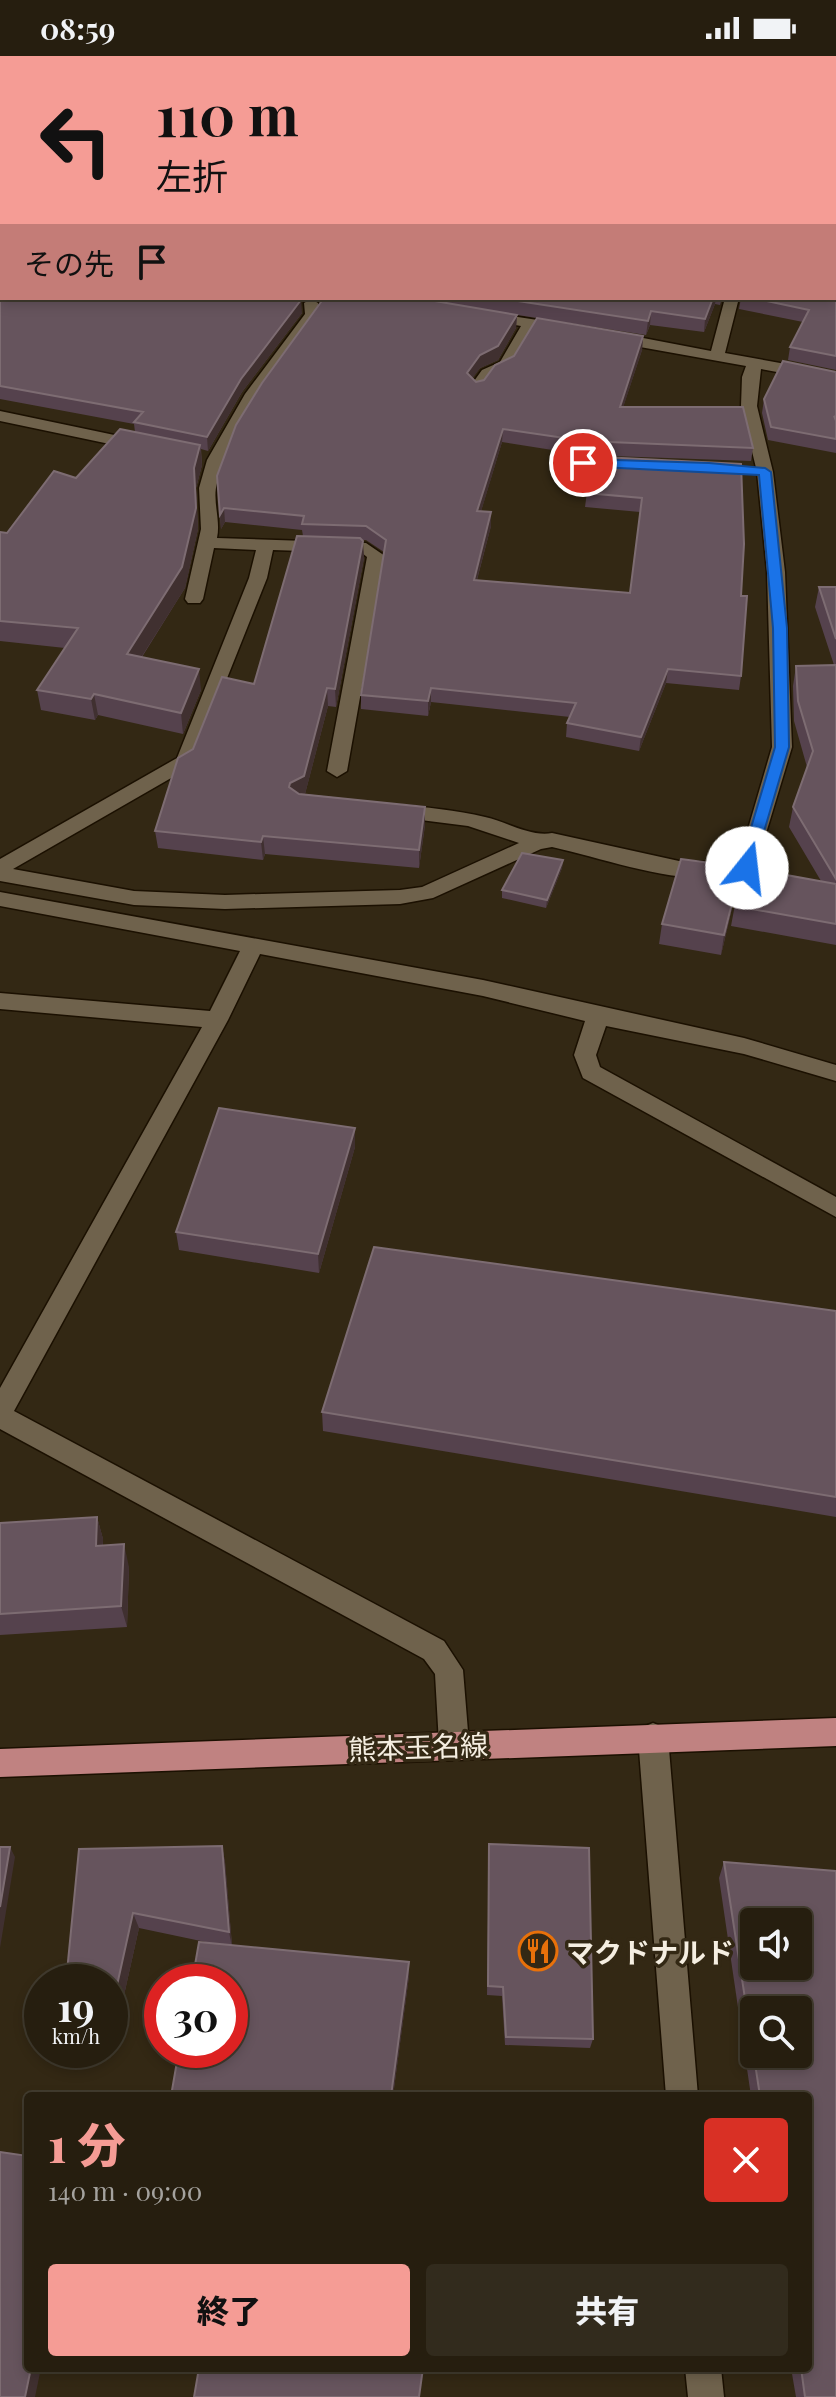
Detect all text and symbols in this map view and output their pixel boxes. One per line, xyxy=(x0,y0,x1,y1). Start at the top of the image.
text: 08:59 xyxy=(40,8,115,48)
text: 110 m xyxy=(156,76,299,151)
icon: left xyxy=(24,88,128,192)
text: 左折 xyxy=(156,151,228,199)
icon: arrive xyxy=(130,240,174,284)
text: その先 xyxy=(24,243,114,283)
pin xyxy=(549,429,617,497)
icon: arrive xyxy=(561,441,605,485)
position arrow xyxy=(705,826,789,910)
street label: 熊本玉名線 xyxy=(347,1725,489,1767)
map controls xyxy=(740,1908,812,2068)
button: sound xyxy=(740,1908,812,1980)
restaurant icon: マクドナルド xyxy=(517,1930,559,1972)
place label: マクドナルド xyxy=(566,1933,734,1970)
speed limit sign: 30 xyxy=(144,1964,248,2068)
text: 19 xyxy=(57,1979,95,2032)
button: search xyxy=(740,1996,812,2068)
text: km/h xyxy=(52,2022,100,2049)
text: 1 分 xyxy=(48,2111,126,2175)
button: close xyxy=(704,2118,788,2202)
text: 140 m · 09:00 xyxy=(48,2173,202,2208)
button: 終了 xyxy=(48,2264,410,2356)
button: 共有 xyxy=(426,2264,788,2356)

